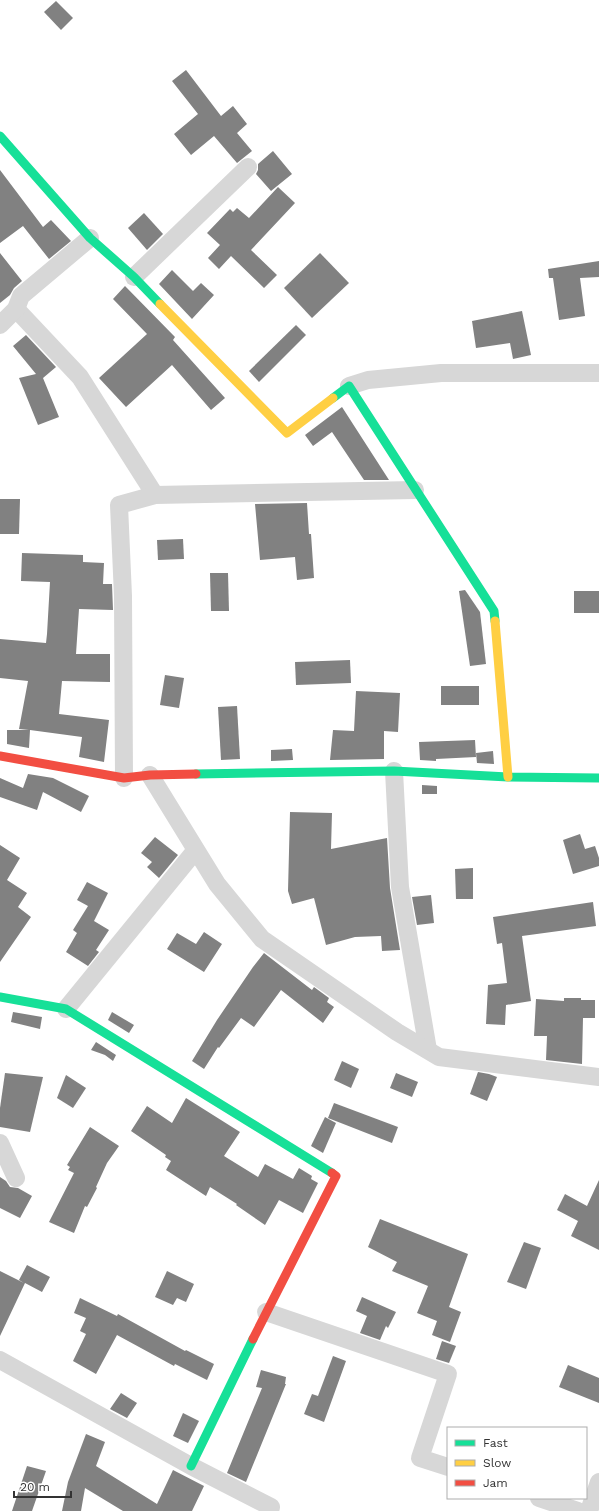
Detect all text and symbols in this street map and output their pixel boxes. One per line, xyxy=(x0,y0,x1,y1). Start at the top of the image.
legend xyxy=(447,1427,587,1499)
text: Fast xyxy=(483,1436,508,1450)
text: Slow xyxy=(483,1456,511,1470)
scale bar xyxy=(14,1473,71,1499)
text: Jam xyxy=(483,1476,508,1490)
text: 20 m xyxy=(20,1480,50,1494)

